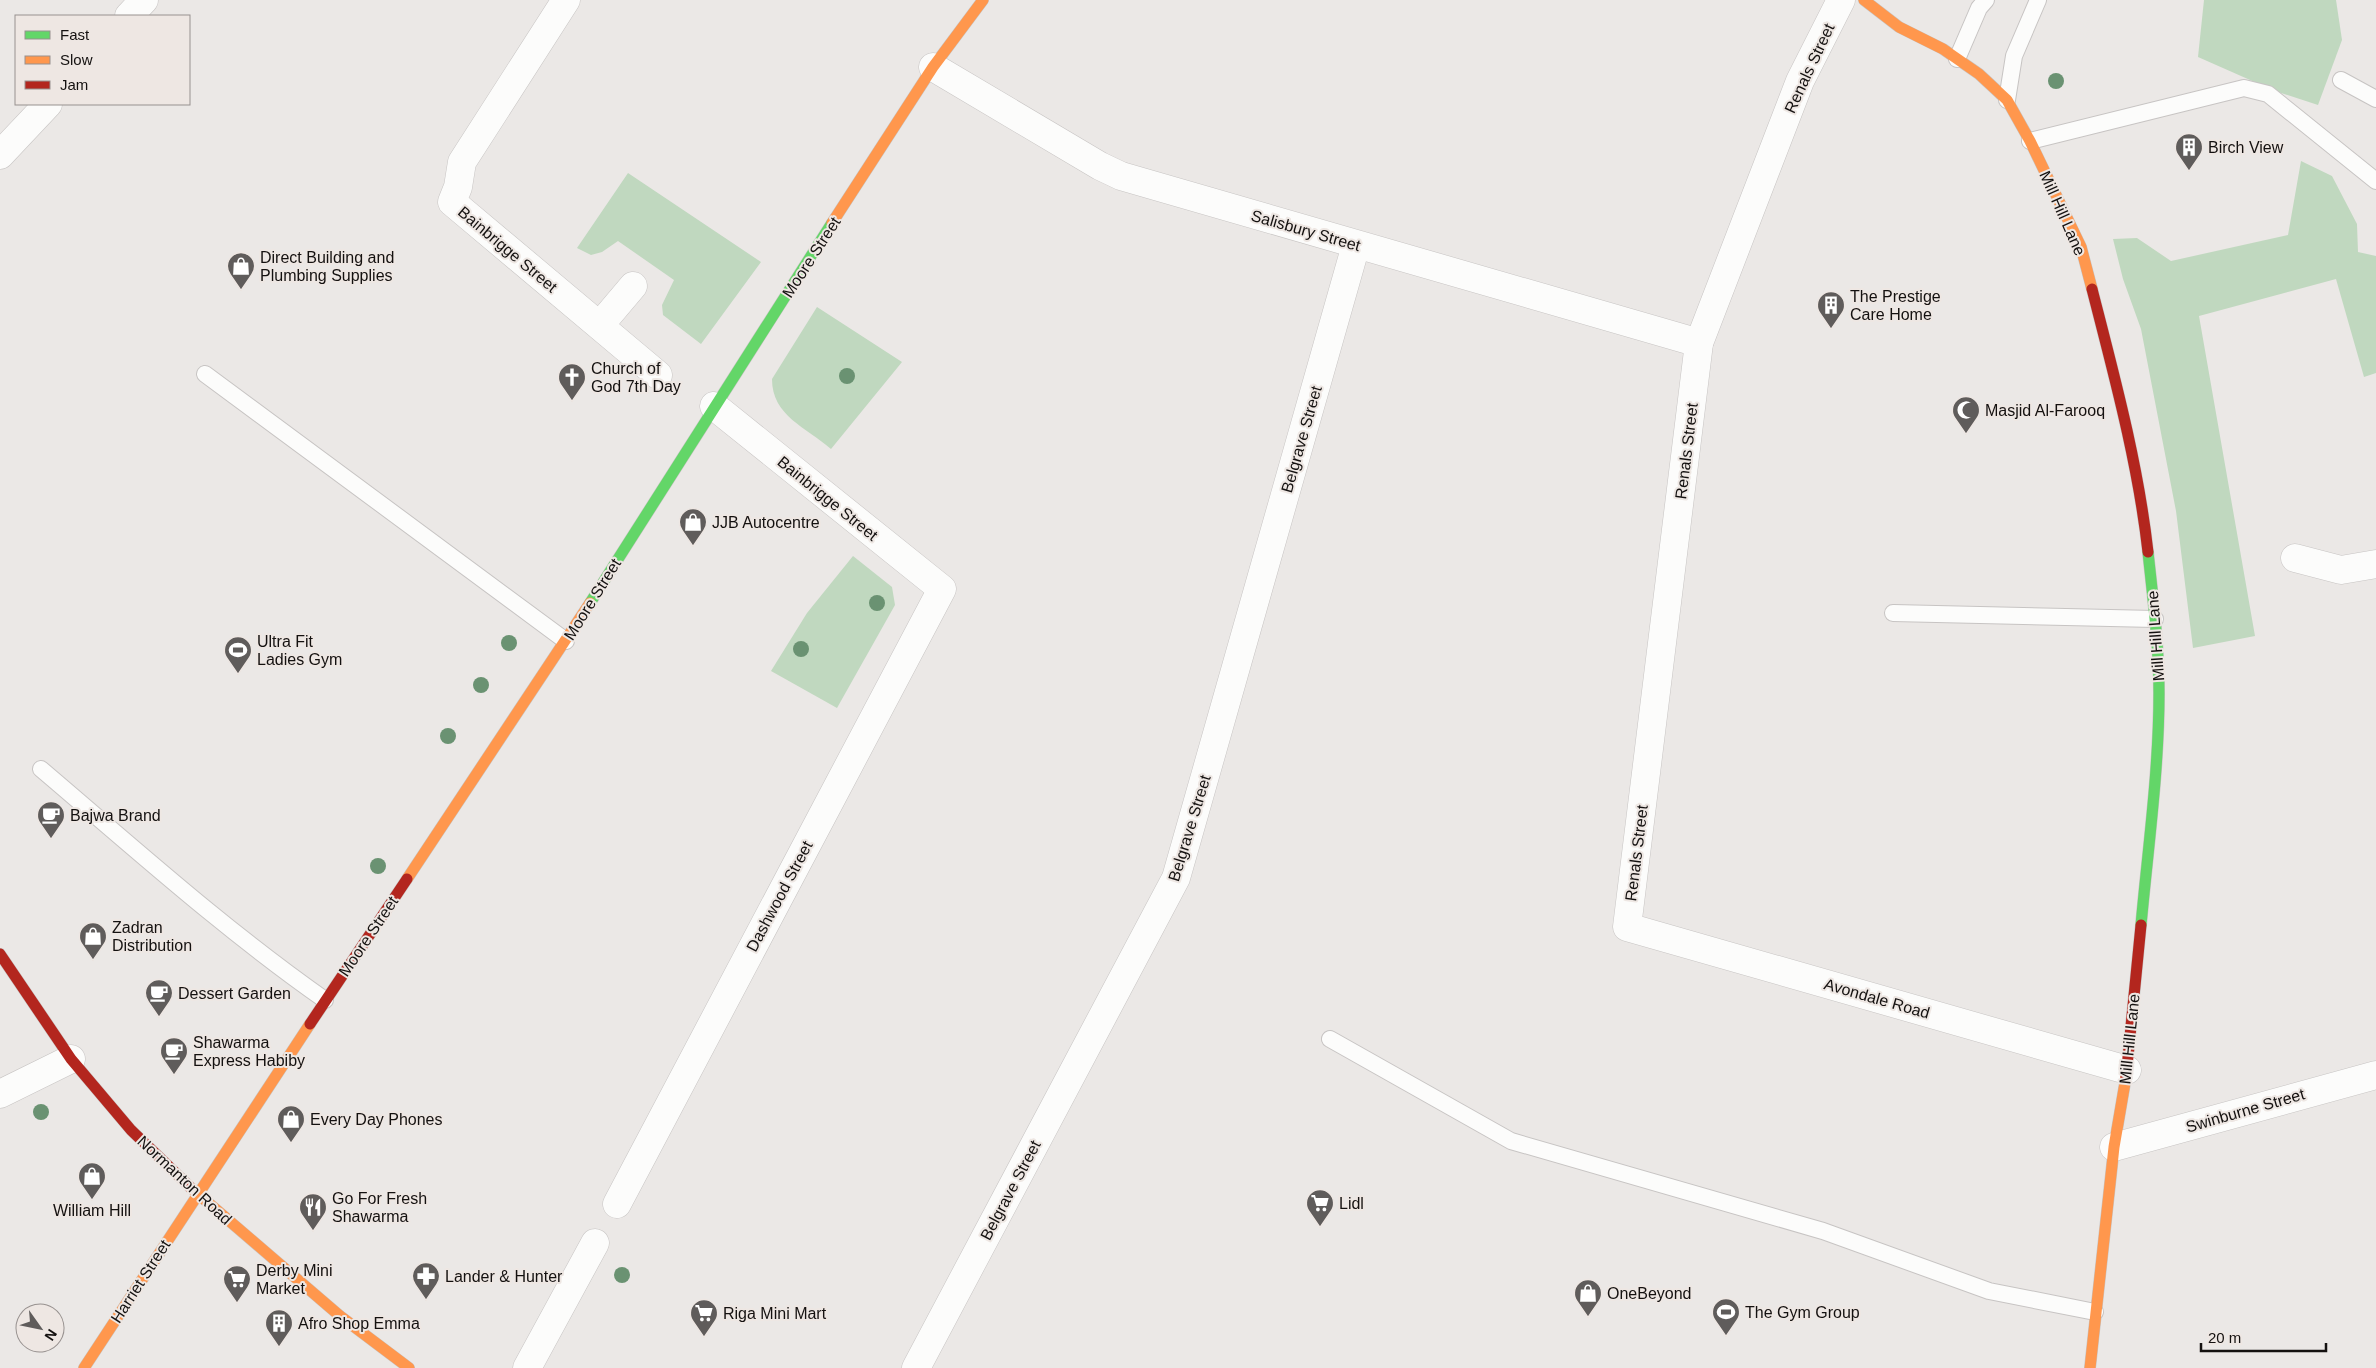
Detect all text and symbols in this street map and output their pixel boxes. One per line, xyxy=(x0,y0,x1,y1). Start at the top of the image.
legend xyxy=(15,15,190,105)
street label: Renals Street xyxy=(1781,20,1838,116)
text: Fast xyxy=(60,26,90,43)
text: Slow xyxy=(60,51,93,68)
text: Jam xyxy=(60,76,88,93)
building icon: Birch View xyxy=(2174,132,2204,171)
place label: Birch View xyxy=(2208,139,2284,156)
street label: Mill Hill Lane xyxy=(2036,168,2089,258)
street label: Bainbrigge Street xyxy=(455,203,561,296)
street label: Salisbury Street xyxy=(1249,207,1363,254)
street label: Moore Street xyxy=(779,213,844,301)
place label: Direct Building and Plumbing Supplies xyxy=(260,249,394,284)
shop icon: Direct Building and Plumbing Supplies xyxy=(226,251,256,290)
place label: The Prestige Care Home xyxy=(1850,288,1941,323)
building icon: The Prestige Care Home xyxy=(1816,290,1846,329)
place label: Church of God 7th Day xyxy=(591,360,681,395)
church icon: Church of God 7th Day xyxy=(557,362,587,401)
street label: Belgrave Street xyxy=(1278,383,1325,494)
mosque icon: Masjid Al-Farooq xyxy=(1951,395,1981,434)
street label: Renals Street xyxy=(1672,401,1701,500)
place label: Masjid Al-Farooq xyxy=(1985,402,2105,419)
street label: Bainbrigge Street xyxy=(774,453,882,544)
shop icon: JJB Autocentre xyxy=(678,507,708,546)
place label: JJB Autocentre xyxy=(712,514,820,531)
street label: Moore Street xyxy=(561,555,624,643)
street label: Mill Hill Lane xyxy=(2144,590,2167,682)
place label: Ultra Fit Ladies Gym xyxy=(257,633,342,668)
sports icon: Ultra Fit Ladies Gym xyxy=(223,635,253,674)
street label: Belgrave Street xyxy=(1165,772,1214,883)
cafe icon: Bajwa Brand xyxy=(36,800,66,839)
street label: Renals Street xyxy=(1622,803,1651,902)
place label: Bajwa Brand xyxy=(70,807,161,824)
street label: Dashwood Street xyxy=(743,838,816,954)
street label: Moore Street xyxy=(336,893,402,979)
place label: Zadran Distribution xyxy=(112,919,192,954)
shop icon: Zadran Distribution xyxy=(78,921,108,960)
street label: Avondale Road xyxy=(1822,975,1932,1022)
cafe icon: Dessert Garden xyxy=(144,978,174,1017)
place label: Dessert Garden xyxy=(178,985,291,1002)
street label: Mill Hill Lane xyxy=(2116,993,2143,1085)
place label: Shawarma Express Habiby xyxy=(193,1034,305,1069)
cafe icon: Shawarma Express Habiby xyxy=(159,1036,189,1075)
street label: Swinburne Street xyxy=(2184,1085,2307,1136)
shop icon: Every Day Phones xyxy=(276,1104,306,1143)
place label: Every Day Phones xyxy=(310,1111,443,1128)
street label: Normanton Road xyxy=(134,1133,235,1228)
street label: Belgrave Street xyxy=(977,1137,1044,1243)
shop icon: William Hill xyxy=(77,1161,107,1200)
supermarket icon: Lidl xyxy=(1305,1188,1335,1227)
place label: Go For Fresh Shawarma xyxy=(332,1190,427,1225)
restaurant icon: Go For Fresh Shawarma xyxy=(298,1192,328,1231)
place label: Lidl xyxy=(1339,1195,1364,1212)
place label: William Hill xyxy=(53,1202,131,1219)
street label: Harriet Street xyxy=(107,1236,174,1326)
pharmacy icon: Lander & Hunter xyxy=(411,1261,441,1300)
place label: Derby Mini Market xyxy=(256,1262,332,1297)
supermarket icon: Derby Mini Market xyxy=(222,1264,252,1303)
place label: Lander & Hunter xyxy=(445,1268,563,1285)
shop icon: OneBeyond xyxy=(1573,1278,1603,1317)
place label: OneBeyond xyxy=(1607,1285,1692,1302)
sports icon: The Gym Group xyxy=(1711,1297,1741,1336)
supermarket icon: Riga Mini Mart xyxy=(689,1298,719,1337)
north arrow xyxy=(15,1303,65,1353)
place label: The Gym Group xyxy=(1745,1304,1860,1321)
place label: Riga Mini Mart xyxy=(723,1305,827,1322)
building icon: Afro Shop Emma xyxy=(264,1308,294,1347)
place label: Afro Shop Emma xyxy=(298,1315,420,1332)
scale bar xyxy=(2201,1320,2326,1352)
text: N xyxy=(41,1326,60,1344)
text: 20 m xyxy=(2208,1329,2241,1346)

